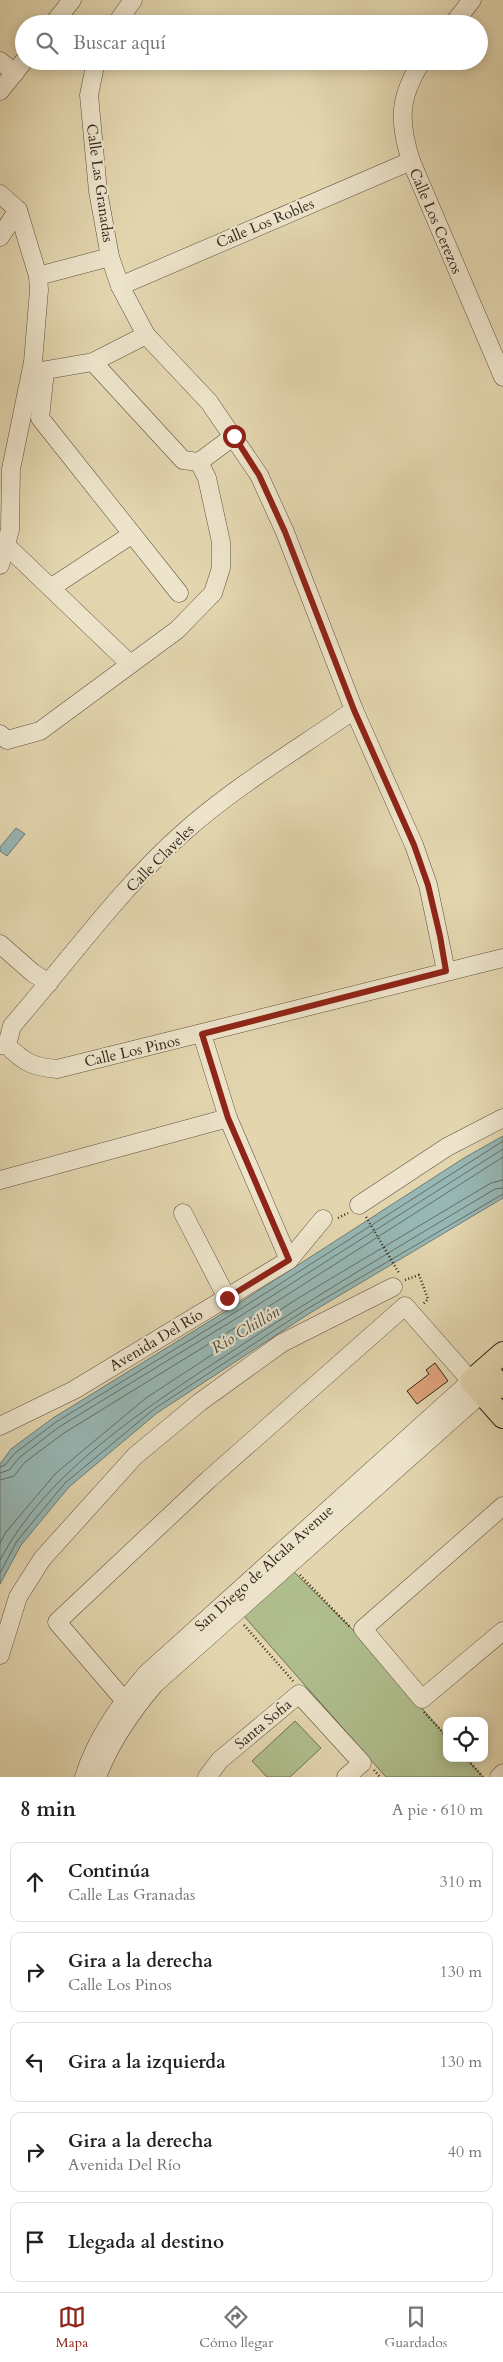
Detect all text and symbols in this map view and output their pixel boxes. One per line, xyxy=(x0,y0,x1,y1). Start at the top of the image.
search box xyxy=(15,15,488,70)
icon: search xyxy=(33,29,61,57)
text: Buscar aquí xyxy=(73,30,166,56)
street label: Calle Las Granadas xyxy=(82,123,118,243)
street label: Calle Los Cerezos xyxy=(405,165,467,277)
street label: Calle Los Robles xyxy=(213,193,317,253)
route start xyxy=(223,425,246,448)
street label: Calle Claveles xyxy=(122,820,198,896)
street label: Calle Los Pinos xyxy=(82,1030,182,1072)
route end xyxy=(216,1287,239,1310)
water label: Río Chillón xyxy=(207,1301,284,1359)
street label: Avenida Del Río xyxy=(105,1304,207,1376)
street label: San Diego de Alcala Avenue xyxy=(190,1500,338,1636)
street label: Santa Sofia xyxy=(230,1694,296,1754)
map controls xyxy=(443,1717,488,1762)
button: locate xyxy=(443,1717,488,1762)
text: 8 min xyxy=(20,1795,76,1824)
text: A pie · 610 m xyxy=(392,1799,483,1821)
text: Continúa xyxy=(68,1858,150,1884)
icon: ahead xyxy=(21,1868,49,1896)
text: 310 m xyxy=(440,1871,482,1893)
text: Calle Las Granadas xyxy=(68,1884,195,1906)
text: Gira a la derecha xyxy=(68,1948,213,1974)
icon: right xyxy=(21,1958,49,1986)
text: 130 m xyxy=(440,1961,482,1983)
text: Calle Los Pinos xyxy=(68,1974,172,1996)
icon: left xyxy=(21,2048,49,2076)
text: Gira a la izquierda xyxy=(68,2049,226,2075)
text: 130 m xyxy=(440,2051,482,2073)
text: Gira a la derecha xyxy=(68,2128,213,2154)
icon: right xyxy=(21,2138,49,2166)
text: 40 m xyxy=(448,2141,482,2163)
text: Avenida Del Río xyxy=(68,2154,181,2176)
icon: arrive xyxy=(21,2228,49,2256)
text: Llegada al destino xyxy=(68,2229,224,2255)
tab: Mapa xyxy=(56,2303,88,2352)
tab: Cómo llegar xyxy=(199,2303,273,2352)
tab: Guardados xyxy=(384,2303,447,2352)

